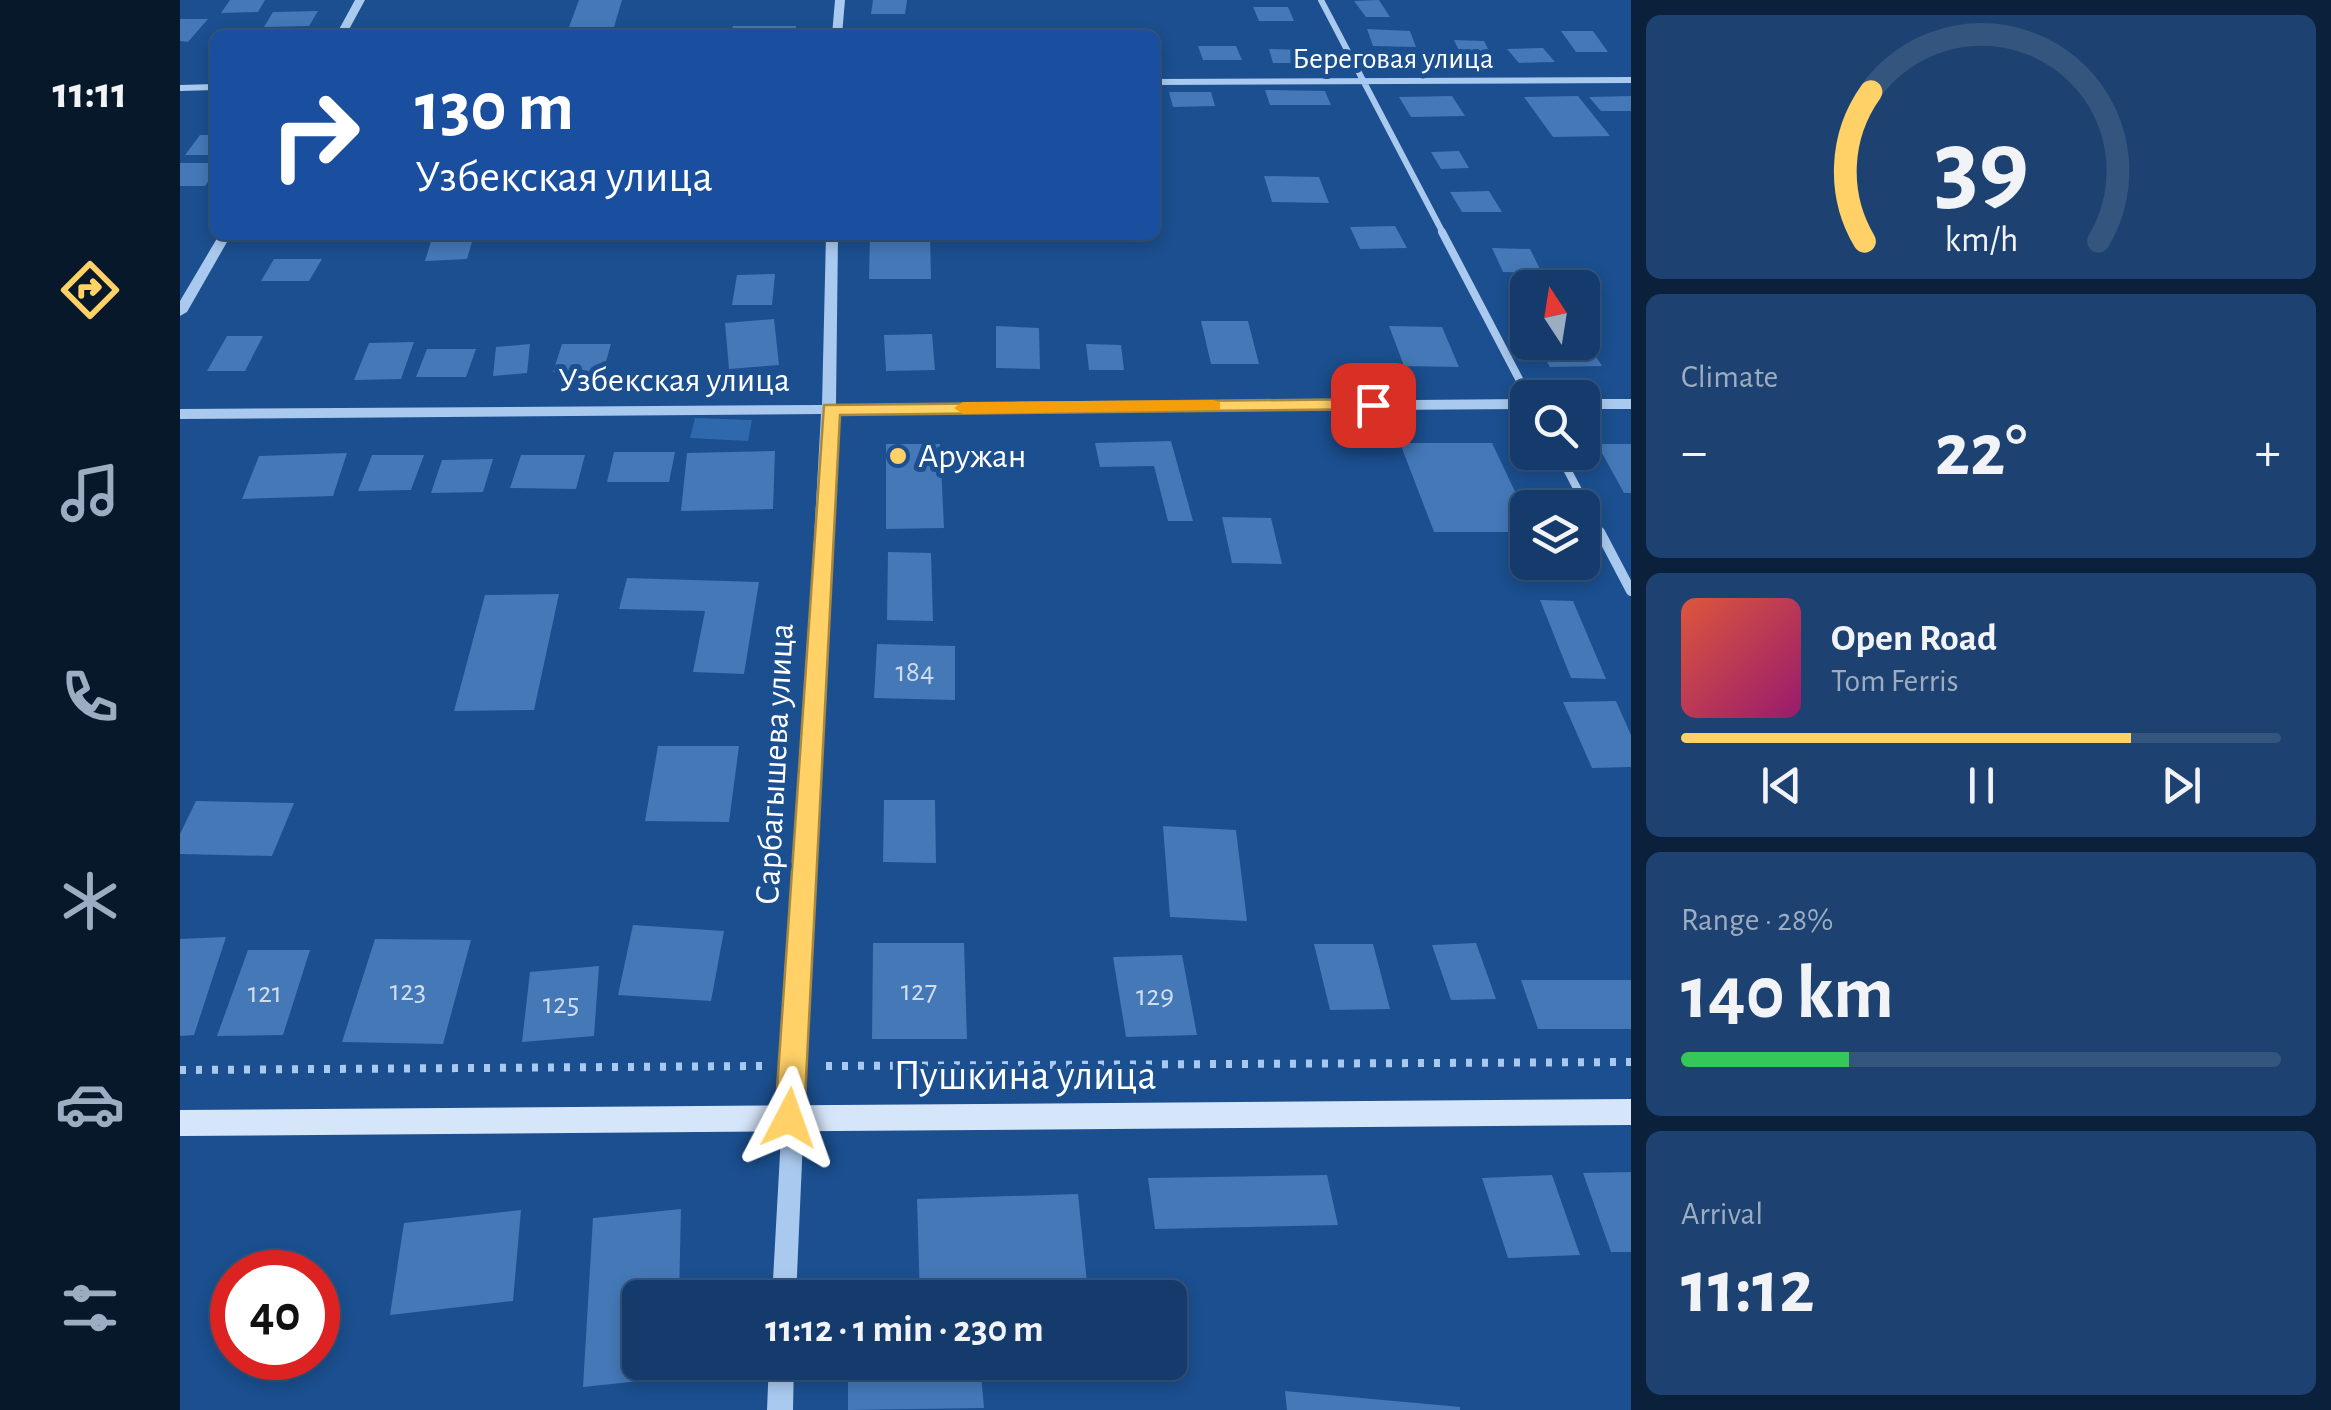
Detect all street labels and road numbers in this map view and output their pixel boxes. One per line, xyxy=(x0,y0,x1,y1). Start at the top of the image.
street label: Береговая улица xyxy=(1292,44,1494,74)
street label: Узбекская улица xyxy=(558,363,790,398)
street label: Сарбагышева улица xyxy=(750,622,800,906)
street label: Пушкина улица xyxy=(893,1055,1157,1097)

